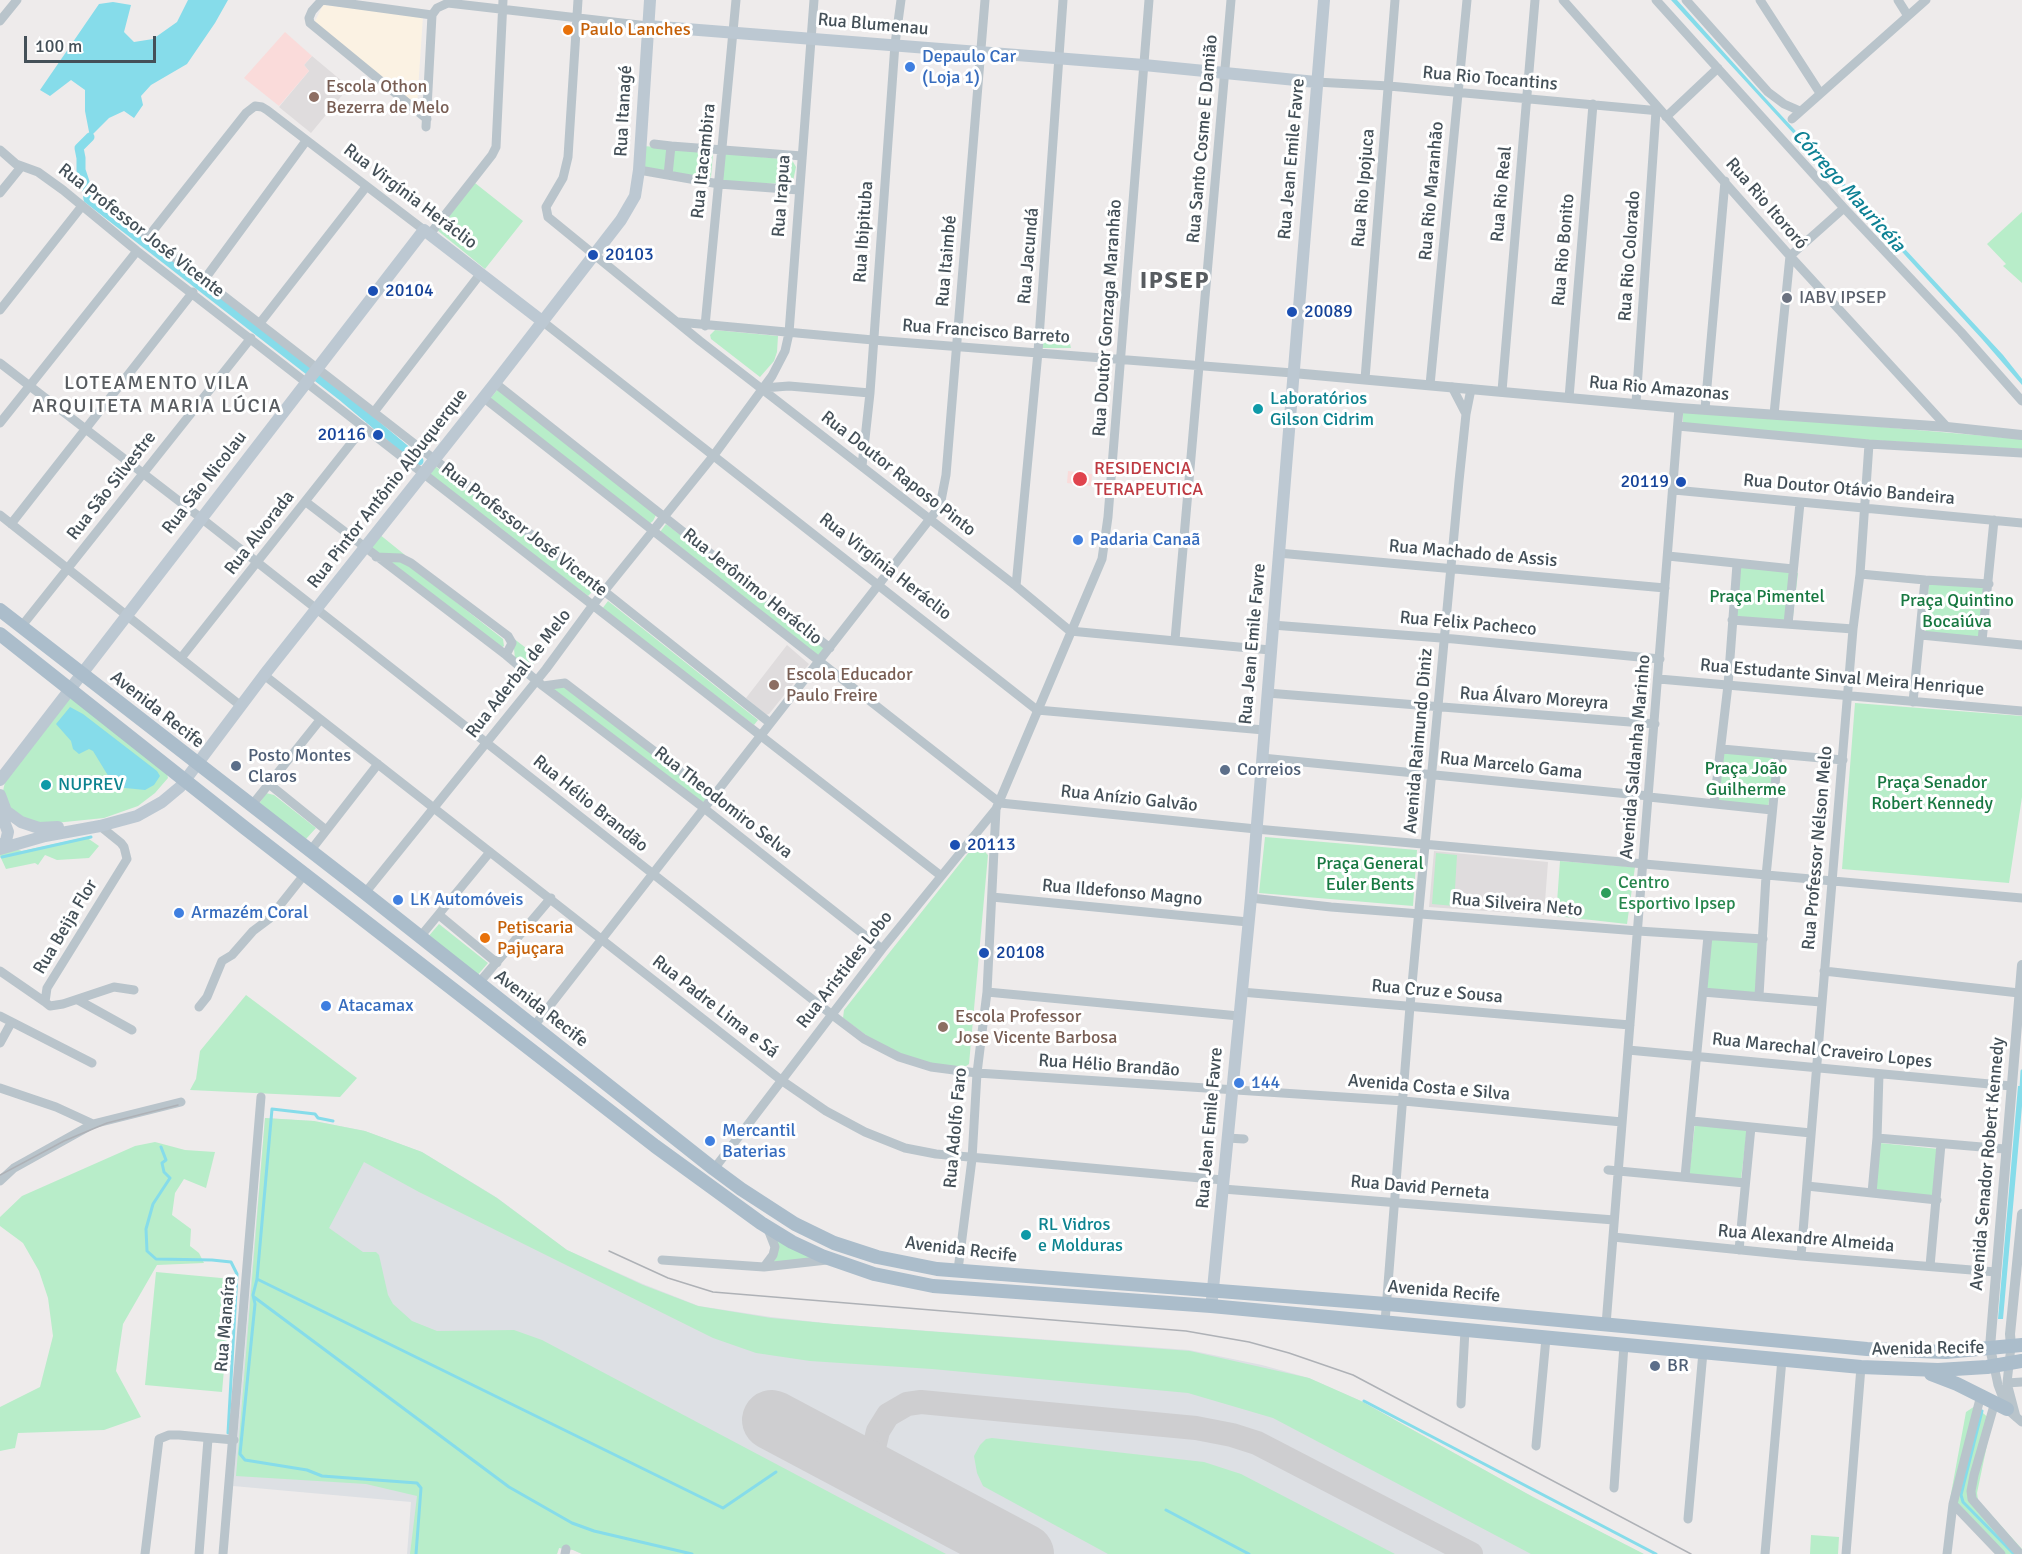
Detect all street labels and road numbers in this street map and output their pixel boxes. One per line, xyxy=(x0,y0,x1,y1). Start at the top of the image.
street label: Rua Blumenau xyxy=(817,9,929,41)
street label: Rua Santo Cosme E Damião xyxy=(1183,34,1223,244)
street label: Rua Rio Tocantins xyxy=(1422,62,1558,96)
street label: Rua Itanagé xyxy=(611,65,637,157)
street label: Rua Jean Emile Favre xyxy=(1274,77,1310,241)
street label: Rua Itacambira xyxy=(687,102,721,220)
street label: Rua Rio Maranhão xyxy=(1415,120,1449,262)
street label: Rua Rio Ipojuca xyxy=(1348,128,1380,248)
street label: Rua Virgínia Heráclio xyxy=(339,140,481,254)
street label: Rua Rio Real xyxy=(1487,145,1517,243)
street label: Rua Irapua xyxy=(768,154,796,238)
street label: Rua Rio Itororó xyxy=(1720,154,1812,254)
street label: Rua Professor José Vicente xyxy=(53,159,229,303)
street label: Rua Ibipituba xyxy=(850,180,878,284)
street label: Rua Rio Colorado xyxy=(1615,190,1645,322)
street label: Rua Rio Bonito xyxy=(1548,193,1580,307)
street label: Rua Doutor Gonzaga Maranhão xyxy=(1089,199,1127,437)
street label: Rua Jacundá xyxy=(1014,207,1044,305)
street label: Rua Itaimbé xyxy=(932,214,962,308)
street label: Rua Francisco Barreto xyxy=(901,315,1071,349)
street label: Rua Rio Amazonas xyxy=(1588,372,1730,406)
street label: Rua Pintor Antônio Albuquerque xyxy=(303,385,473,593)
street label: Rua Doutor Raposo Pinto xyxy=(816,407,980,541)
street label: Rua São Silvestre xyxy=(63,427,161,545)
street label: Rua São Nicolau xyxy=(158,427,252,539)
street label: Rua Professor José Vicente xyxy=(436,458,612,602)
street label: Rua Doutor Otávio Bandeira xyxy=(1742,470,1956,510)
street label: Rua Alvorada xyxy=(220,487,300,579)
street label: Rua Virgínia Heráclio xyxy=(815,509,955,625)
street label: Rua Jerônimo Heráclio xyxy=(678,524,826,650)
street label: Rua Machado de Assis xyxy=(1388,536,1558,572)
street label: Rua Jean Emile Favre xyxy=(1235,562,1271,726)
street label: Rua Aderbal de Melo xyxy=(462,605,576,743)
street label: Rua Felix Pacheco xyxy=(1399,607,1537,641)
street label: Avenida Raimundo Diniz xyxy=(1400,647,1438,835)
street label: Avenida Saldanha Marinho xyxy=(1616,654,1656,860)
street label: Rua Estudante Sinval Meira Henrique xyxy=(1699,655,1985,701)
street label: Avenida Recife xyxy=(106,667,208,753)
street label: Rua Álvaro Moreyra xyxy=(1459,683,1609,715)
street label: Rua Theodomiro Selva xyxy=(650,742,796,864)
street label: Rua Professor Nélson Melo xyxy=(1798,745,1838,951)
street label: Rua Marcelo Gama xyxy=(1439,748,1583,784)
street label: Rua Hélio Brandão xyxy=(528,751,652,857)
street label: Rua Anízio Galvão xyxy=(1059,781,1199,817)
street label: Rua Ildefonso Magno xyxy=(1041,875,1203,911)
street label: Rua Beija Flor xyxy=(29,876,103,978)
street label: Rua Silveira Neto xyxy=(1451,889,1583,921)
street label: Rua Aristides Lobo xyxy=(793,907,897,1033)
street label: Rua Padre Lima e Sá xyxy=(647,951,783,1063)
street label: Avenida Recife xyxy=(490,966,592,1052)
street label: Rua Cruz e Sousa xyxy=(1370,975,1504,1009)
street label: Rua Marechal Craveiro Lopes xyxy=(1711,1029,1933,1073)
street label: Avenida Senador Robert Kennedy xyxy=(1966,1036,2010,1292)
street label: Rua Jean Emile Favre xyxy=(1192,1046,1228,1210)
street label: Rua Hélio Brandão xyxy=(1037,1050,1181,1082)
street label: Rua Adolfo Faro xyxy=(940,1067,972,1189)
street label: Avenida Costa e Silva xyxy=(1347,1070,1511,1106)
street label: Rua David Perneta xyxy=(1350,1171,1490,1205)
street label: Rua Alexandre Almeida xyxy=(1717,1221,1895,1257)
street label: Avenida Recife xyxy=(904,1232,1018,1268)
street label: Rua Manaíra xyxy=(211,1275,241,1373)
street label: Avenida Recife xyxy=(1387,1276,1501,1308)
street label: Avenida Recife xyxy=(1871,1337,1985,1361)

